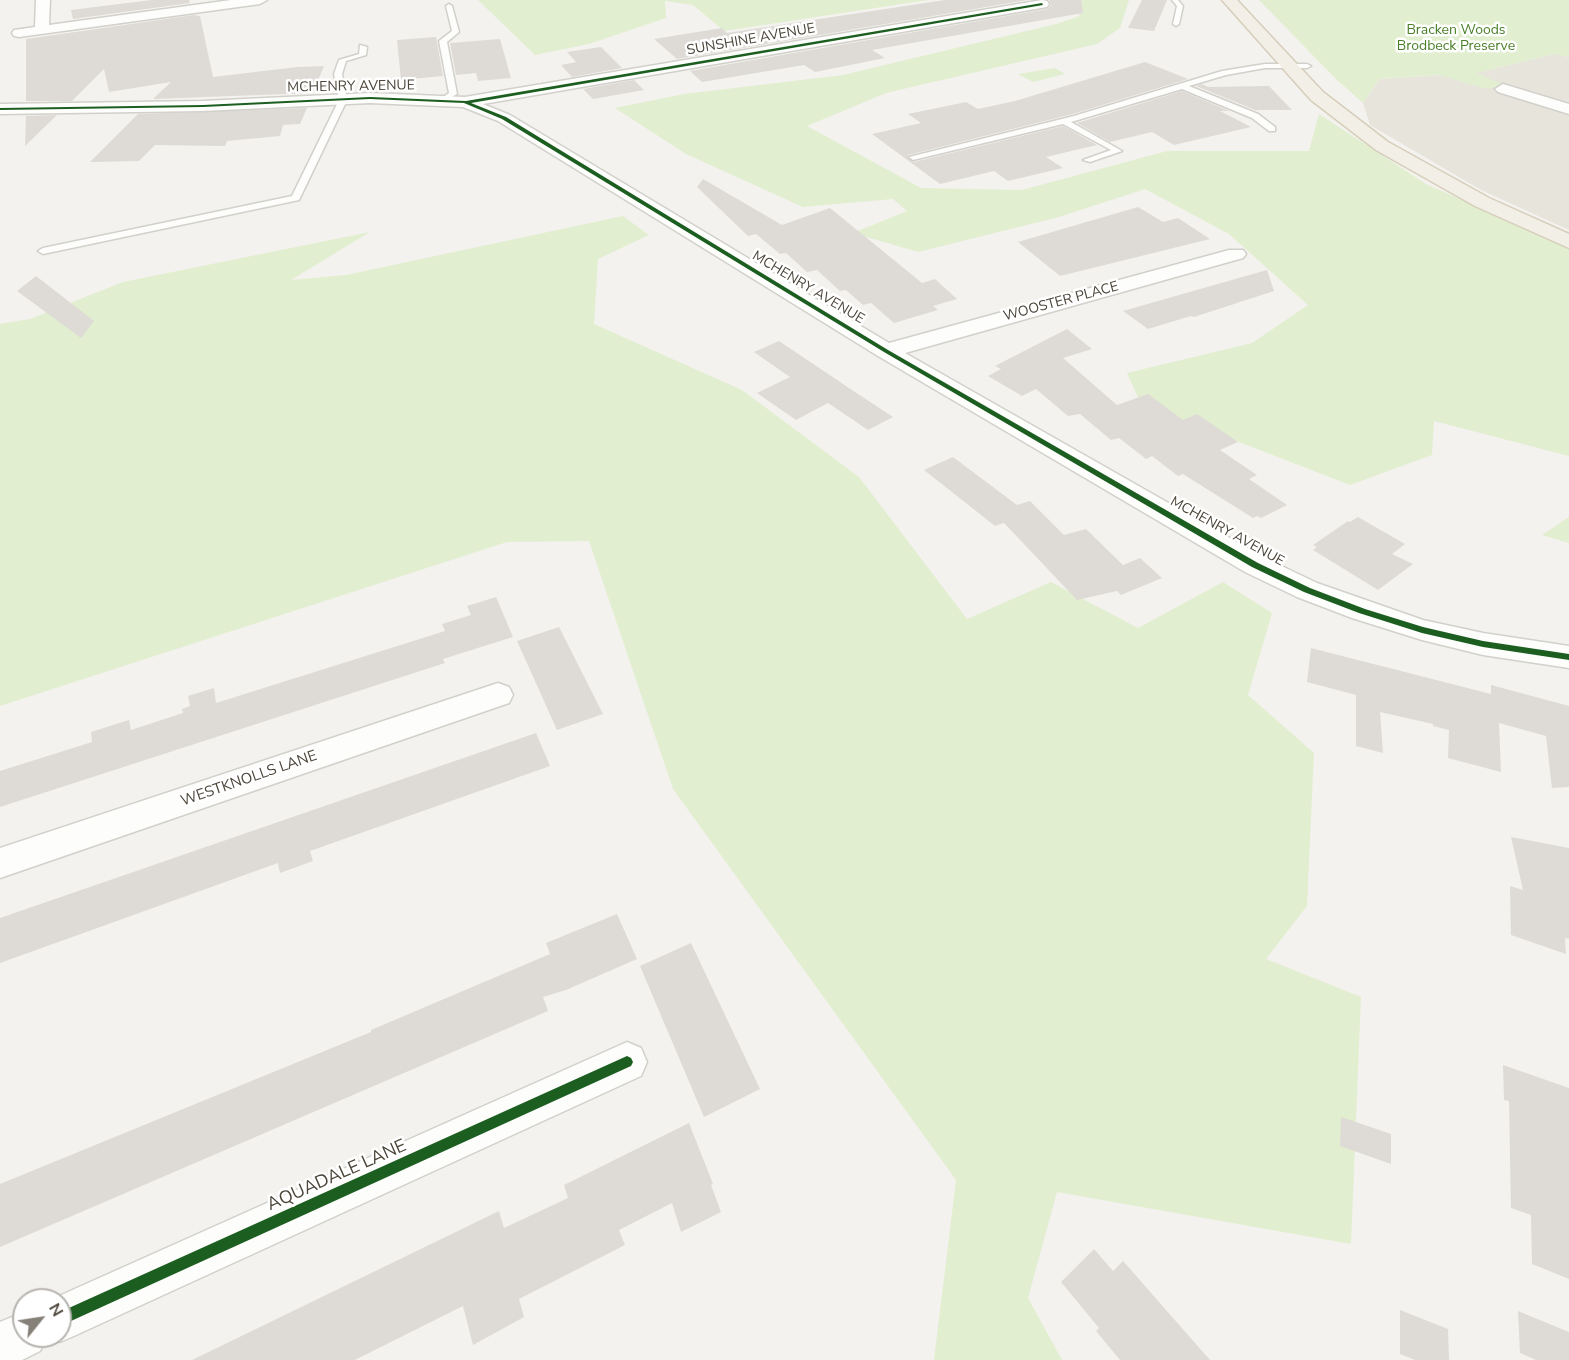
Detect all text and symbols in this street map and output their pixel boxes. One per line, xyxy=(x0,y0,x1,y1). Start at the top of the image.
street label: SUNSHINE AVENUE xyxy=(685,20,817,60)
park label: Bracken Woods Brodbeck Preserve xyxy=(1397,23,1515,56)
street label: MCHENRY AVENUE xyxy=(287,77,415,97)
street label: MCHENRY AVENUE xyxy=(749,248,867,328)
street label: WOOSTER PLACE xyxy=(1002,279,1120,325)
street label: MCHENRY AVENUE xyxy=(1167,494,1287,570)
street label: WESTKNOLLS LANE xyxy=(179,747,319,811)
street label: AQUADALE LANE xyxy=(264,1136,410,1216)
north arrow xyxy=(12,1288,72,1348)
text: N xyxy=(43,1299,68,1321)

